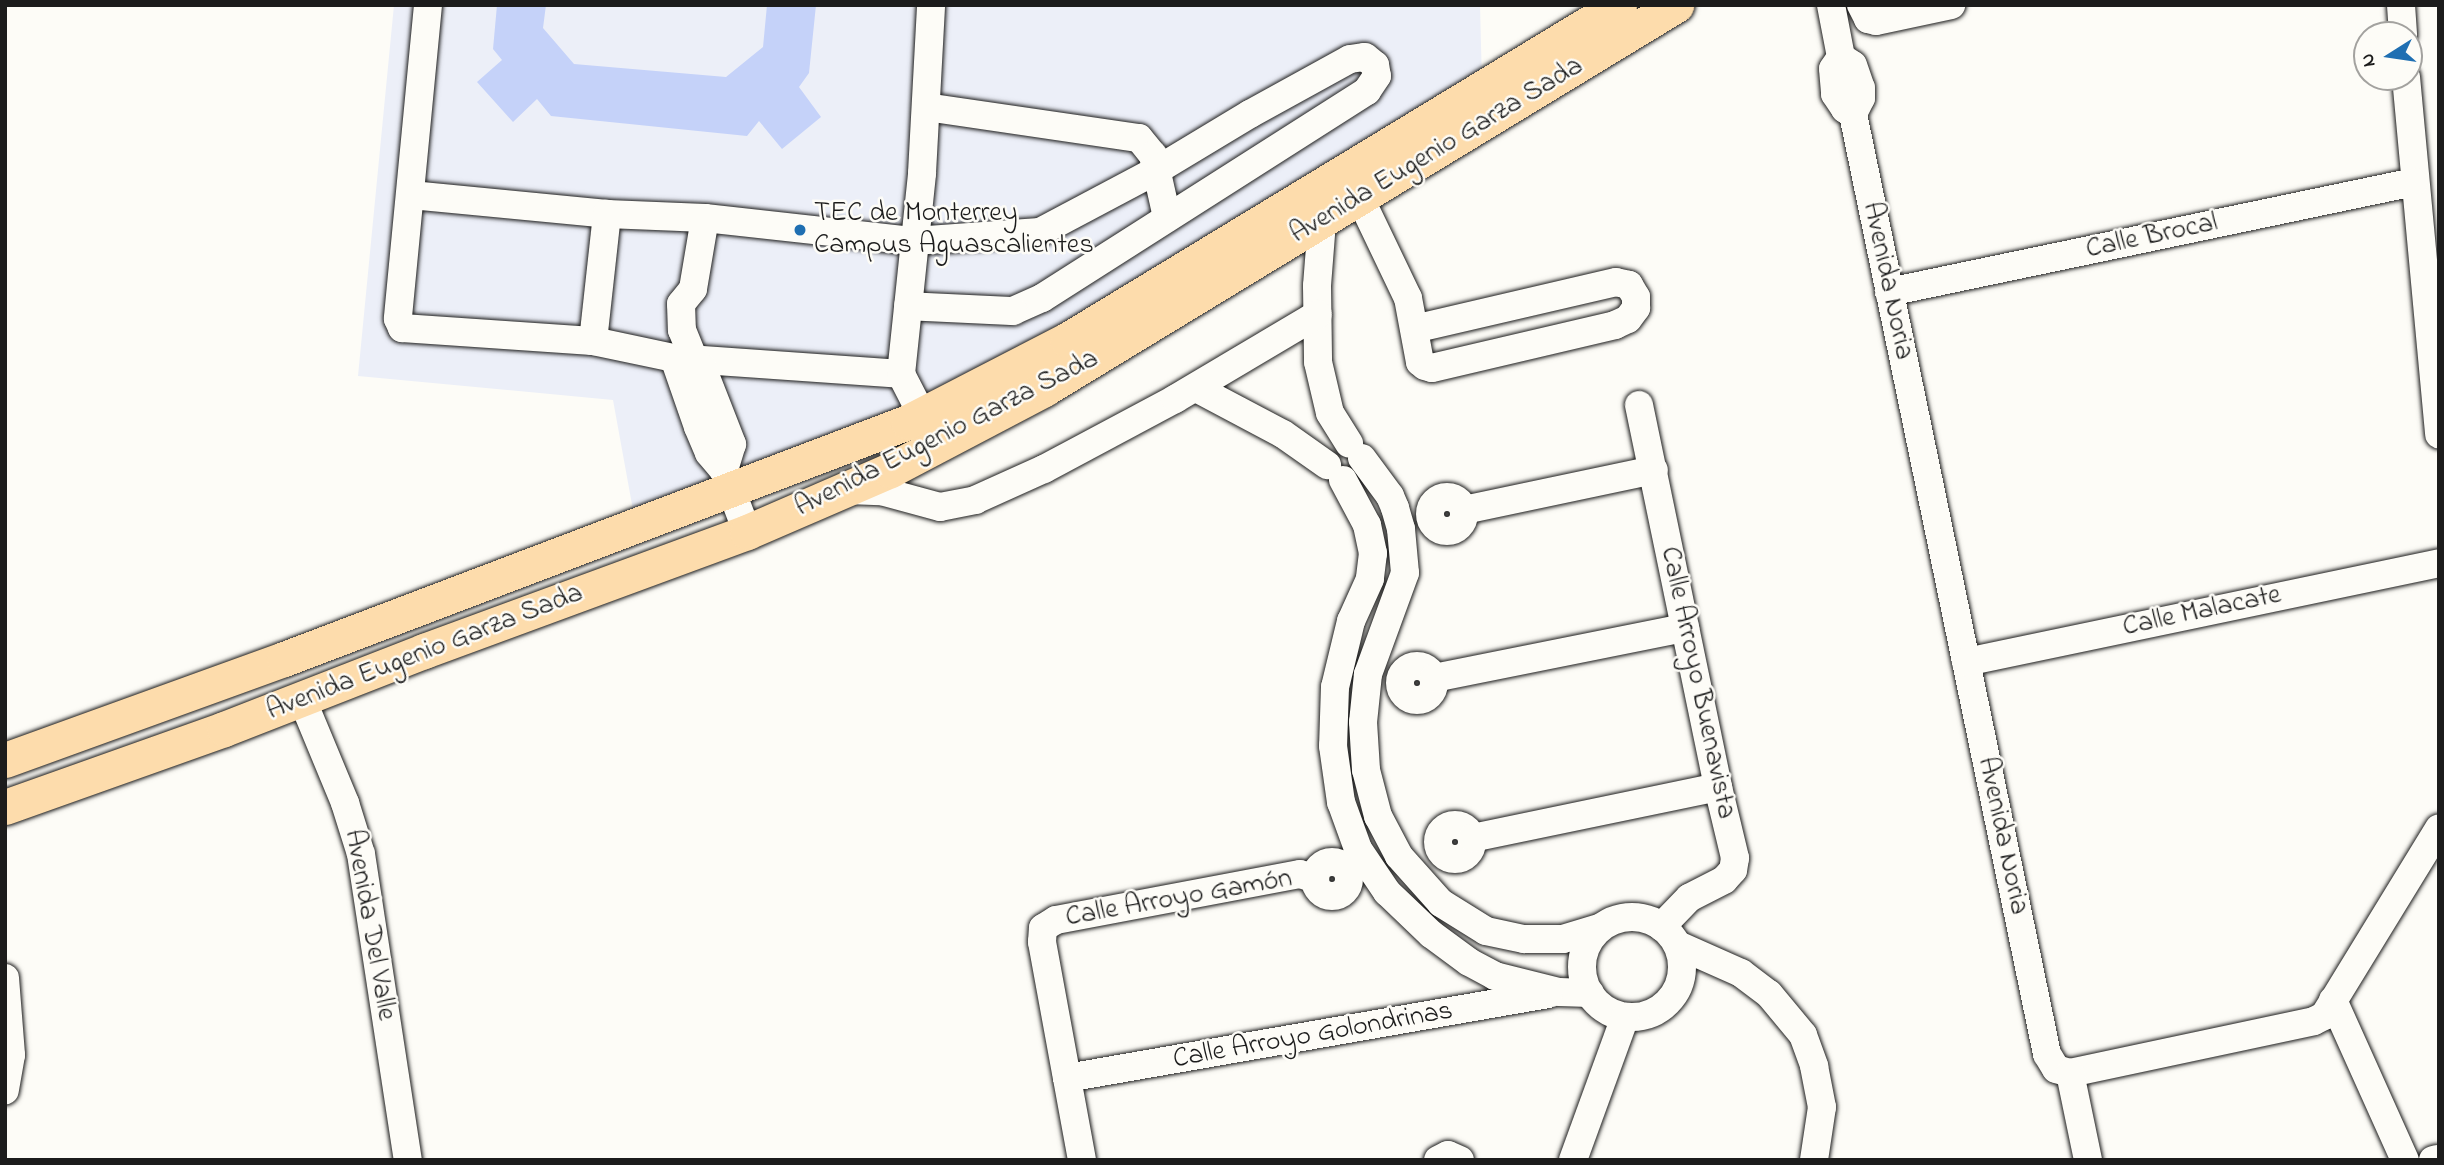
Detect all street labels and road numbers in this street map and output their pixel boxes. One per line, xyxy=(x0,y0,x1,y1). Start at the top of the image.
street label: Avenida Eugenio Garza Sada xyxy=(1284,50,1590,252)
street label: Avenida Noria xyxy=(1854,199,1920,363)
street label: Calle Brocal xyxy=(2083,207,2221,267)
street label: Avenida Eugenio Garza Sada xyxy=(790,343,1104,525)
street label: Calle Arroyo Buenavista xyxy=(1652,544,1742,822)
street label: Avenida Eugenio Garza Sada xyxy=(262,577,588,729)
street label: Calle Malacate xyxy=(2120,579,2284,645)
street label: Avenida Noria xyxy=(1969,754,2035,918)
street label: Avenida Del Valle xyxy=(336,827,402,1023)
street label: Calle Arroyo Gamón xyxy=(1063,863,1295,935)
street label: Calle Arroyo Golondrinas xyxy=(1170,995,1456,1077)

